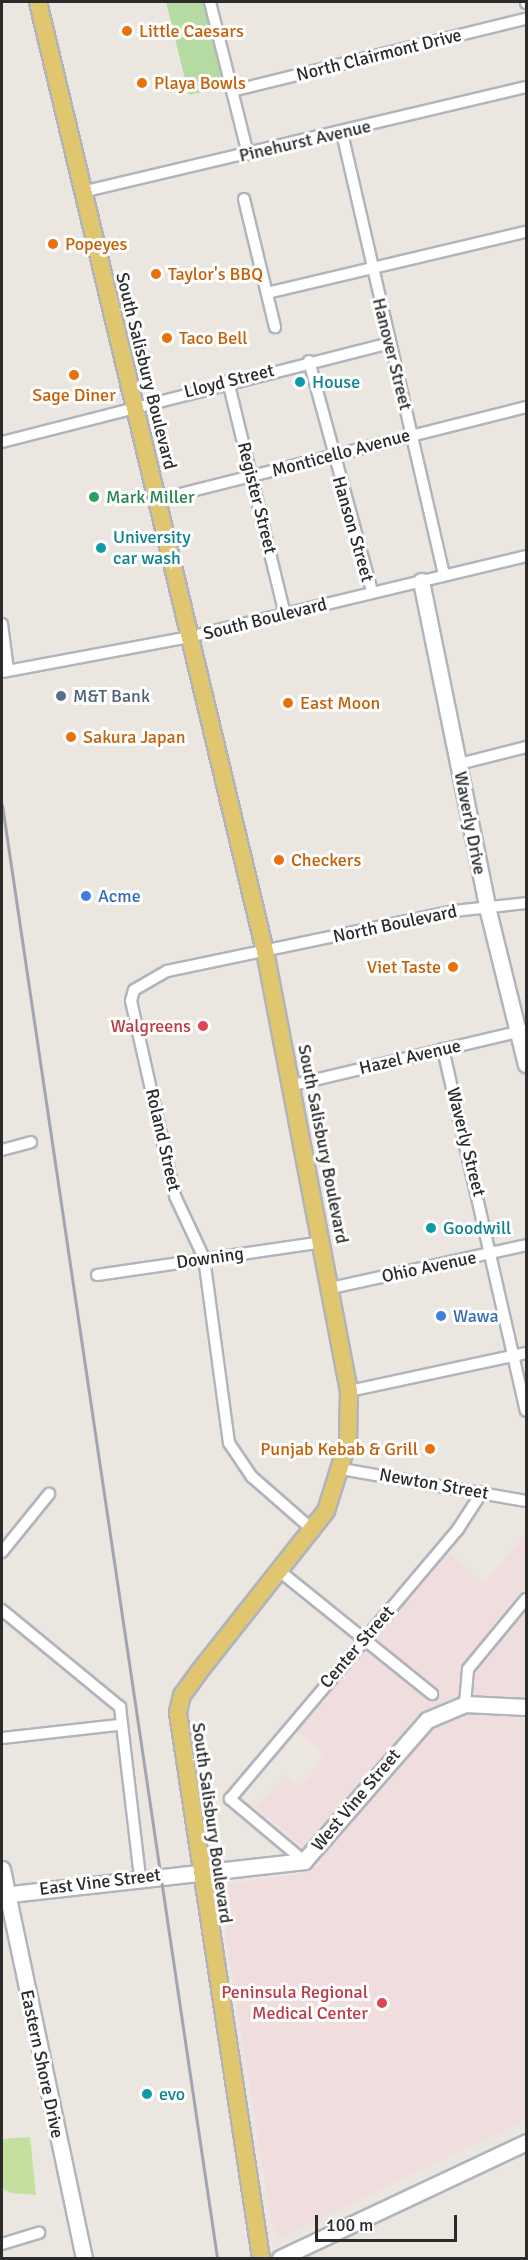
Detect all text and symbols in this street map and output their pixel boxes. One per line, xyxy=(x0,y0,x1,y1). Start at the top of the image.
place label: Little Caesars xyxy=(139,20,244,42)
marker: Little Caesars xyxy=(120,24,134,38)
street label: North Clairmont Drive xyxy=(294,24,464,86)
place label: Playa Bowls xyxy=(154,72,246,94)
marker: Playa Bowls xyxy=(135,76,149,90)
street label: Pinehurst Avenue xyxy=(237,115,373,167)
place label: Popeyes xyxy=(65,233,127,255)
marker: Popeyes xyxy=(46,237,60,251)
place label: Taylor's BBQ xyxy=(168,263,263,285)
marker: Taylor's BBQ xyxy=(149,267,163,281)
street label: South Salisbury Boulevard xyxy=(111,270,181,472)
street label: Hanover Street xyxy=(368,296,416,412)
place label: Taco Bell xyxy=(179,327,248,349)
marker: Taco Bell xyxy=(160,331,174,345)
street label: Lloyd Street xyxy=(182,359,276,403)
marker: Sage Diner xyxy=(67,368,81,382)
place label: House xyxy=(312,371,360,393)
marker: House xyxy=(293,375,307,389)
place label: Sage Diner xyxy=(32,384,116,406)
street label: Monticello Avenue xyxy=(270,424,412,482)
street label: Register Street xyxy=(233,440,281,556)
street label: Hanson Street xyxy=(328,474,378,584)
place label: Mark Miller xyxy=(106,486,195,508)
marker: Mark Miller xyxy=(87,490,101,504)
place label: University car wash xyxy=(113,527,191,570)
marker: University car wash xyxy=(94,541,108,555)
street label: South Boulevard xyxy=(201,593,329,645)
place label: M&T Bank xyxy=(73,685,150,707)
marker: M&T Bank xyxy=(54,689,68,703)
place label: East Moon xyxy=(300,692,380,714)
marker: East Moon xyxy=(281,696,295,710)
place label: Sakura Japan xyxy=(83,726,185,748)
marker: Sakura Japan xyxy=(64,730,78,744)
street label: Waverly Drive xyxy=(449,770,491,876)
place label: Checkers xyxy=(291,849,361,871)
marker: Checkers xyxy=(272,853,286,867)
place label: Acme xyxy=(98,885,141,907)
marker: Acme xyxy=(79,889,93,903)
street label: North Boulevard xyxy=(331,900,459,948)
place label: Viet Taste xyxy=(367,956,441,978)
marker: Viet Taste xyxy=(446,960,460,974)
place label: Walgreens xyxy=(111,1015,191,1037)
marker: Walgreens xyxy=(196,1019,210,1033)
street label: Hazel Avenue xyxy=(357,1035,463,1079)
street label: South Salisbury Boulevard xyxy=(293,1043,353,1245)
street label: Waverly Street xyxy=(442,1085,490,1199)
street label: Roland Street xyxy=(141,1087,185,1193)
place label: Goodwill xyxy=(443,1217,511,1239)
marker: Goodwill xyxy=(424,1221,438,1235)
street label: Downing xyxy=(175,1243,245,1273)
street label: Ohio Avenue xyxy=(380,1246,478,1288)
place label: Wawa xyxy=(453,1305,499,1327)
marker: Wawa xyxy=(434,1309,448,1323)
place label: Punjab Kebab & Grill xyxy=(260,1438,418,1460)
marker: Punjab Kebab & Grill xyxy=(423,1442,437,1456)
street label: Newton Street xyxy=(378,1464,490,1504)
street label: Center Street xyxy=(315,1601,399,1693)
street label: South Salisbury Boulevard xyxy=(187,1721,237,1925)
street label: West Vine Street xyxy=(307,1745,405,1855)
street label: East Vine Street xyxy=(38,1864,162,1900)
place label: Peninsula Regional Medical Center xyxy=(221,1982,368,2024)
street label: Eastern Shore Drive xyxy=(16,1988,68,2140)
marker: Peninsula Regional Medical Center xyxy=(373,1994,391,2012)
place label: evo xyxy=(159,2083,185,2105)
marker: evo xyxy=(140,2087,154,2101)
scale bar xyxy=(318,2203,460,2241)
text: 100 m xyxy=(326,2214,373,2236)

